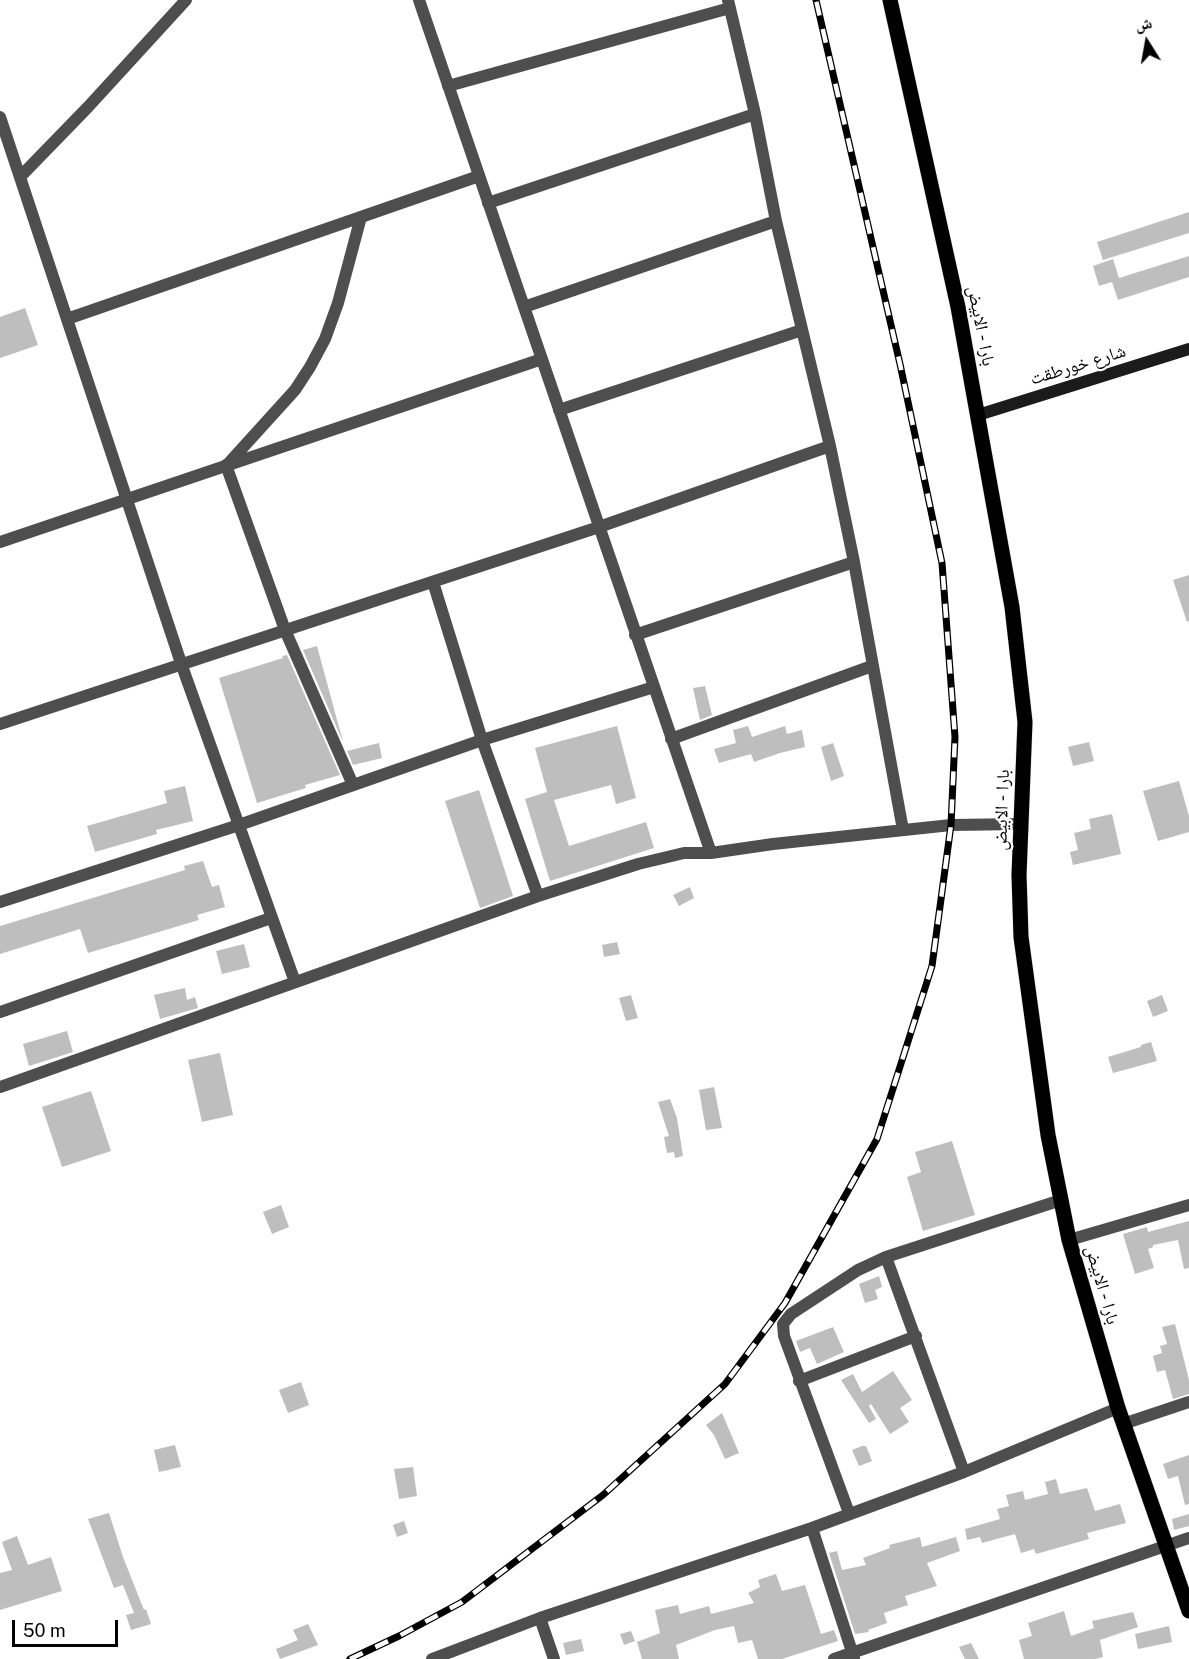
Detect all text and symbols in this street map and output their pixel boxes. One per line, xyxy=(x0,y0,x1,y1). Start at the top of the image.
north arrow xyxy=(1117,12,1177,72)
text: ش xyxy=(1133,13,1154,35)
street label: بارا - الابيض xyxy=(963,284,999,368)
street label: شارع خورطقت xyxy=(1028,340,1128,390)
street label: بارا - الابيض xyxy=(990,769,1014,851)
street label: بارا - الابيض xyxy=(1080,1243,1124,1327)
scale bar xyxy=(15,1608,122,1646)
text: 50 m xyxy=(23,1620,66,1641)

